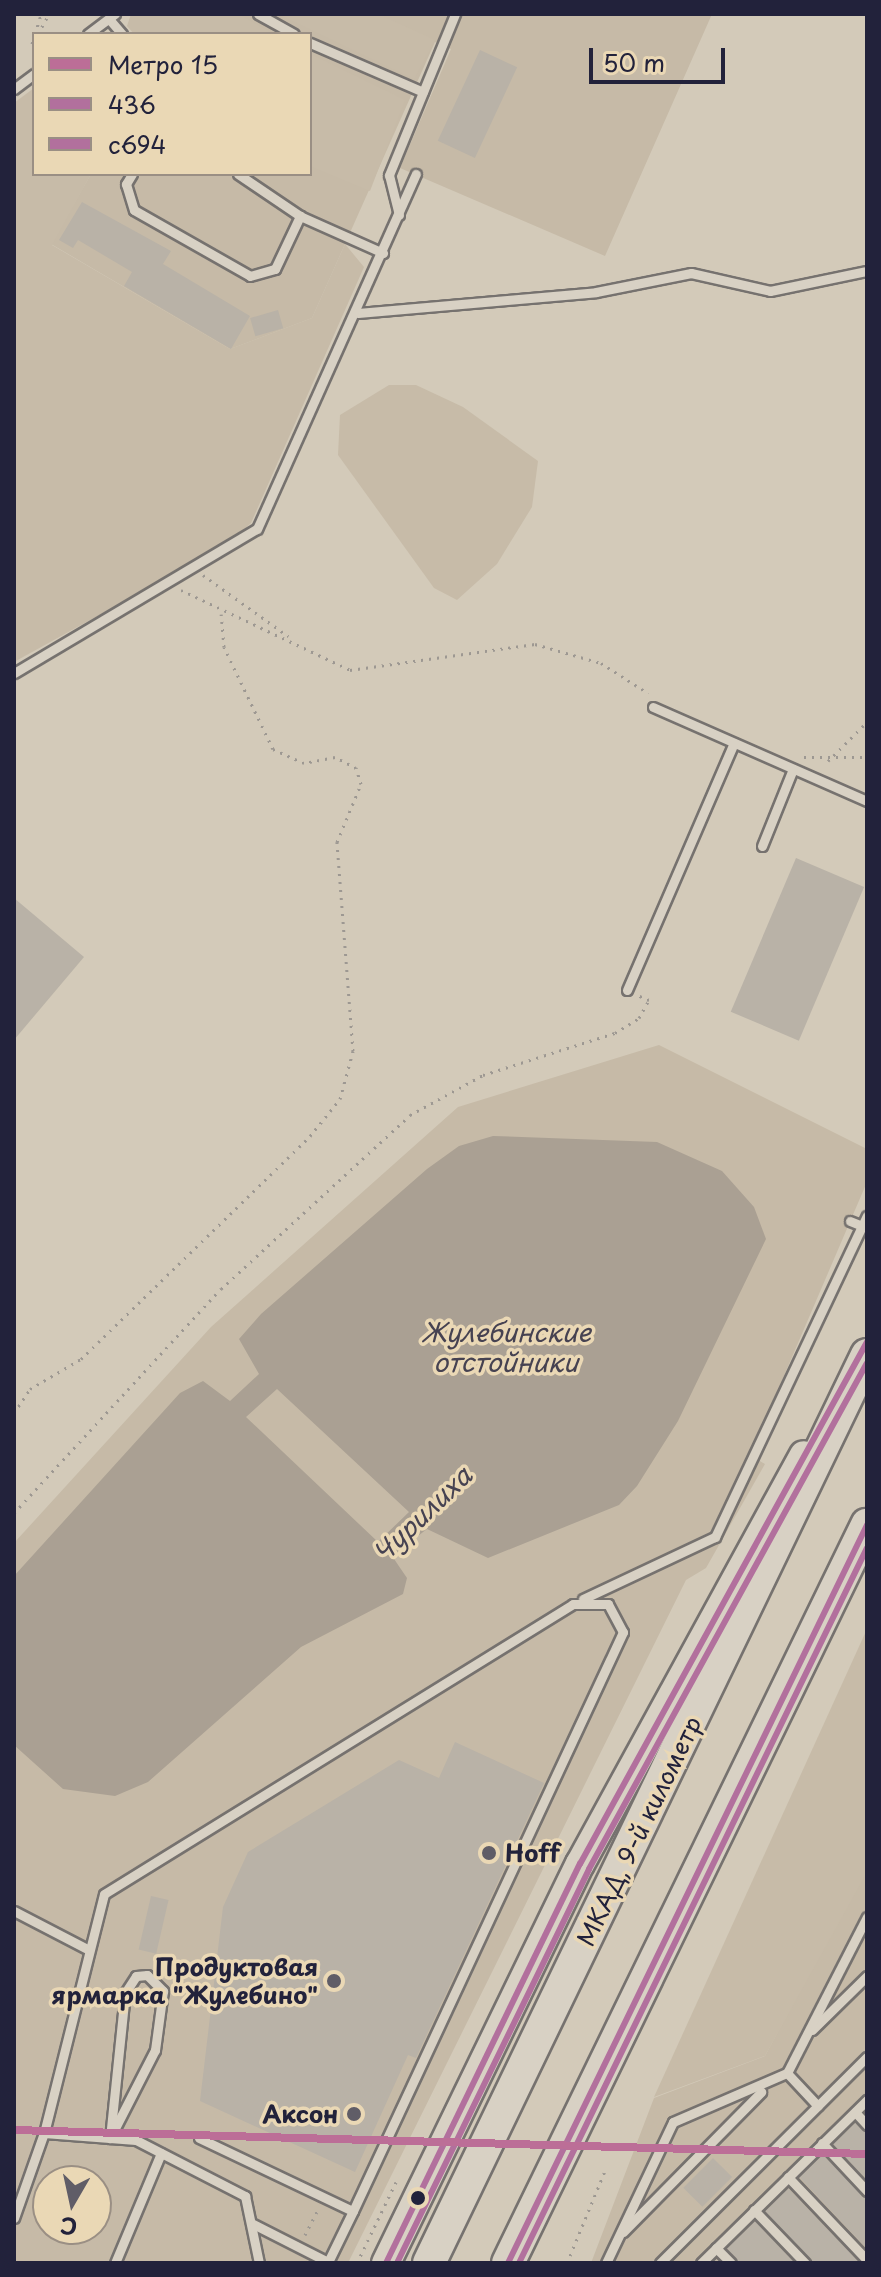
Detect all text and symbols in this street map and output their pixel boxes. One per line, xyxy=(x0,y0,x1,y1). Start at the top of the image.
legend xyxy=(32,32,312,176)
scale bar xyxy=(593,32,729,82)
text: 50 m xyxy=(603,44,665,80)
text: Метро 15 xyxy=(108,46,218,82)
text: 436 xyxy=(108,86,156,122)
text: с694 xyxy=(108,126,166,162)
water label: Жулебинские отстойники xyxy=(421,1316,591,1378)
water label: Чурилиха xyxy=(366,1459,478,1569)
street label: МКАД, 9-й километр xyxy=(571,1712,707,1950)
place label: Hoff xyxy=(505,1839,560,1867)
marker: Hoff xyxy=(480,1844,498,1862)
place label: Продуктовая ярмарка "Жулебино" xyxy=(52,1953,318,2009)
marker: Продуктовая ярмарка "Жулебино" xyxy=(325,1972,343,1990)
place label: Аксон xyxy=(262,2100,338,2128)
marker: Аксон xyxy=(345,2105,363,2123)
north arrow xyxy=(32,2165,112,2245)
unlabelled marker xyxy=(410,2190,426,2206)
text: С xyxy=(58,2210,79,2245)

